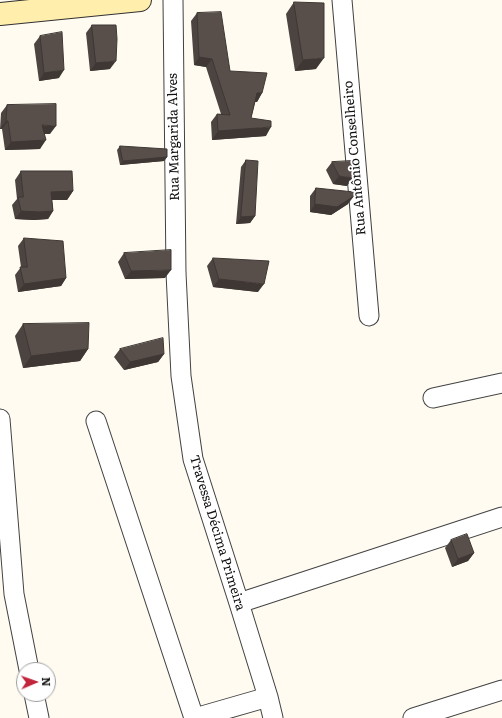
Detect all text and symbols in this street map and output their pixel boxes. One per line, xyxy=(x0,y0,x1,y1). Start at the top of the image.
street label: Rua Margarida Alves xyxy=(165,73,183,201)
street label: Rua Antônio Conselheiro xyxy=(340,80,370,236)
street label: Travessa Décima Primeira xyxy=(186,453,248,613)
north arrow xyxy=(16,662,56,702)
text: N xyxy=(39,677,55,687)

